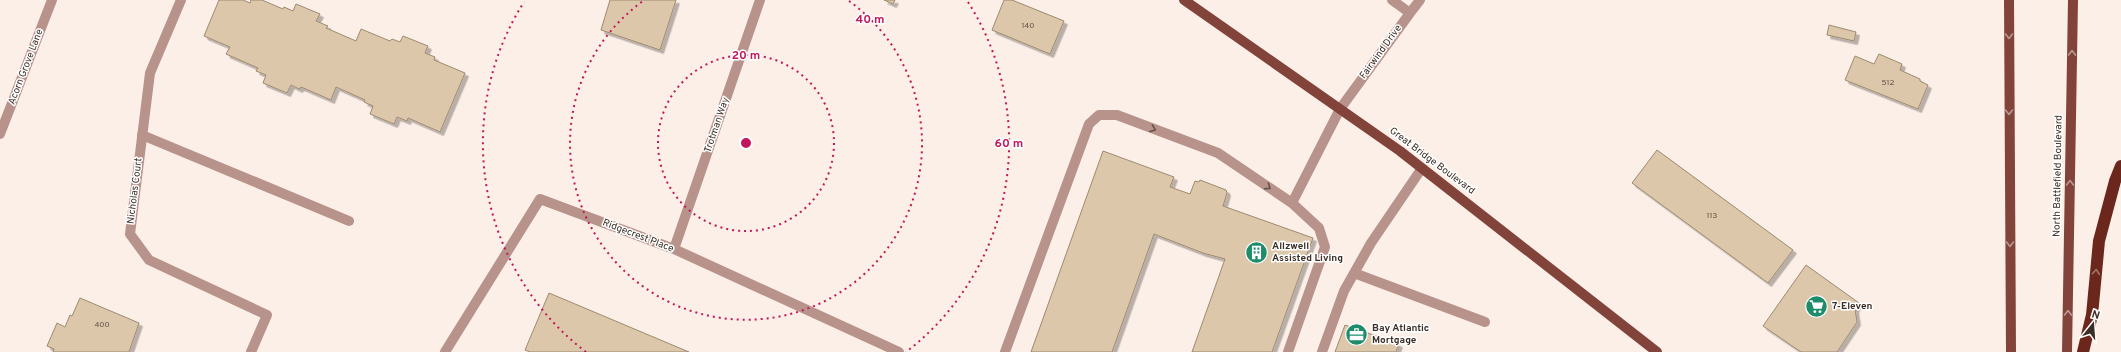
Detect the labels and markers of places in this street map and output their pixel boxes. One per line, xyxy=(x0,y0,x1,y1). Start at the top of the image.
centre of rings xyxy=(739,136,753,150)
building icon: Allzwell Assisted Living xyxy=(1244,239,1270,265)
place label: Allzwell Assisted Living xyxy=(1272,240,1343,265)
supermarket icon: 7-Eleven xyxy=(1804,293,1830,319)
place label: 7-Eleven xyxy=(1832,300,1873,313)
office icon: Bay Atlantic Mortgage xyxy=(1344,321,1370,347)
place label: Bay Atlantic Mortgage xyxy=(1372,322,1429,347)

